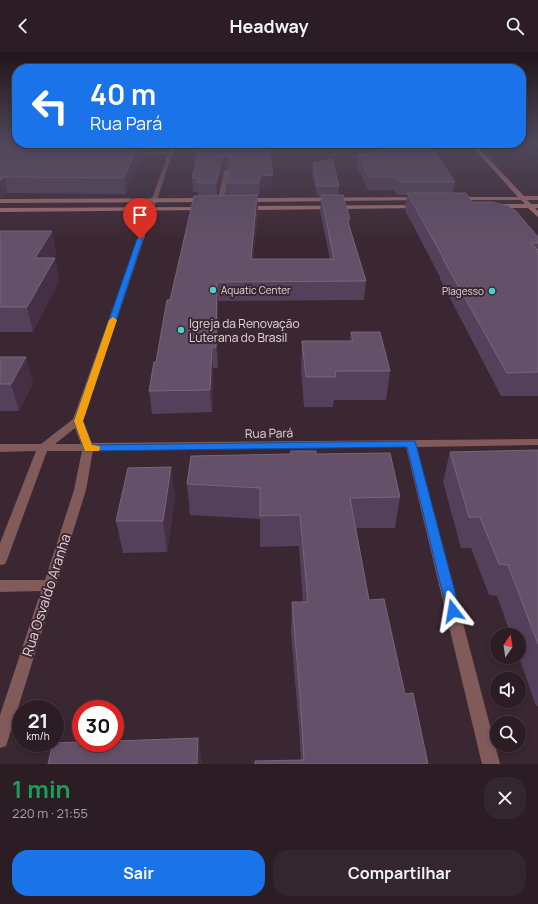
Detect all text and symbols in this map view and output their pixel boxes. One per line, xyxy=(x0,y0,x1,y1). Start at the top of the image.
text: Headway xyxy=(230,14,308,38)
icon: back xyxy=(12,15,34,37)
icon: search xyxy=(504,15,526,37)
text: 40 m xyxy=(90,75,156,113)
icon: left xyxy=(24,80,76,132)
text: Rua Pará xyxy=(90,111,162,135)
pin xyxy=(123,198,157,239)
icon: arrive xyxy=(129,204,151,226)
place label: Aquatic Center xyxy=(221,283,291,297)
place label: Plagesso xyxy=(442,284,484,298)
marker: Aquatic Center xyxy=(208,285,218,295)
marker: Plagesso xyxy=(487,286,497,296)
place label: Igreja da Renovação Luterana do Brasil xyxy=(189,315,300,346)
marker: Igreja da Renovação Luterana do Brasil xyxy=(176,325,186,335)
street label: Rua Pará xyxy=(245,424,293,442)
street label: Rua Osvaldo Aranha xyxy=(17,531,75,659)
position arrow xyxy=(432,590,474,632)
north arrow xyxy=(490,628,526,664)
map controls xyxy=(490,628,526,752)
button: sound xyxy=(490,672,526,708)
speed limit sign: 30 xyxy=(72,700,124,752)
text: 21 xyxy=(28,707,48,734)
button: search xyxy=(490,716,526,752)
text: km/h xyxy=(26,729,50,743)
text: 1 min xyxy=(12,772,71,805)
button: close xyxy=(484,777,526,819)
text: 220 m · 21:55 xyxy=(12,804,88,822)
button: Sair xyxy=(12,850,265,896)
button: Compartilhar xyxy=(273,850,526,896)

